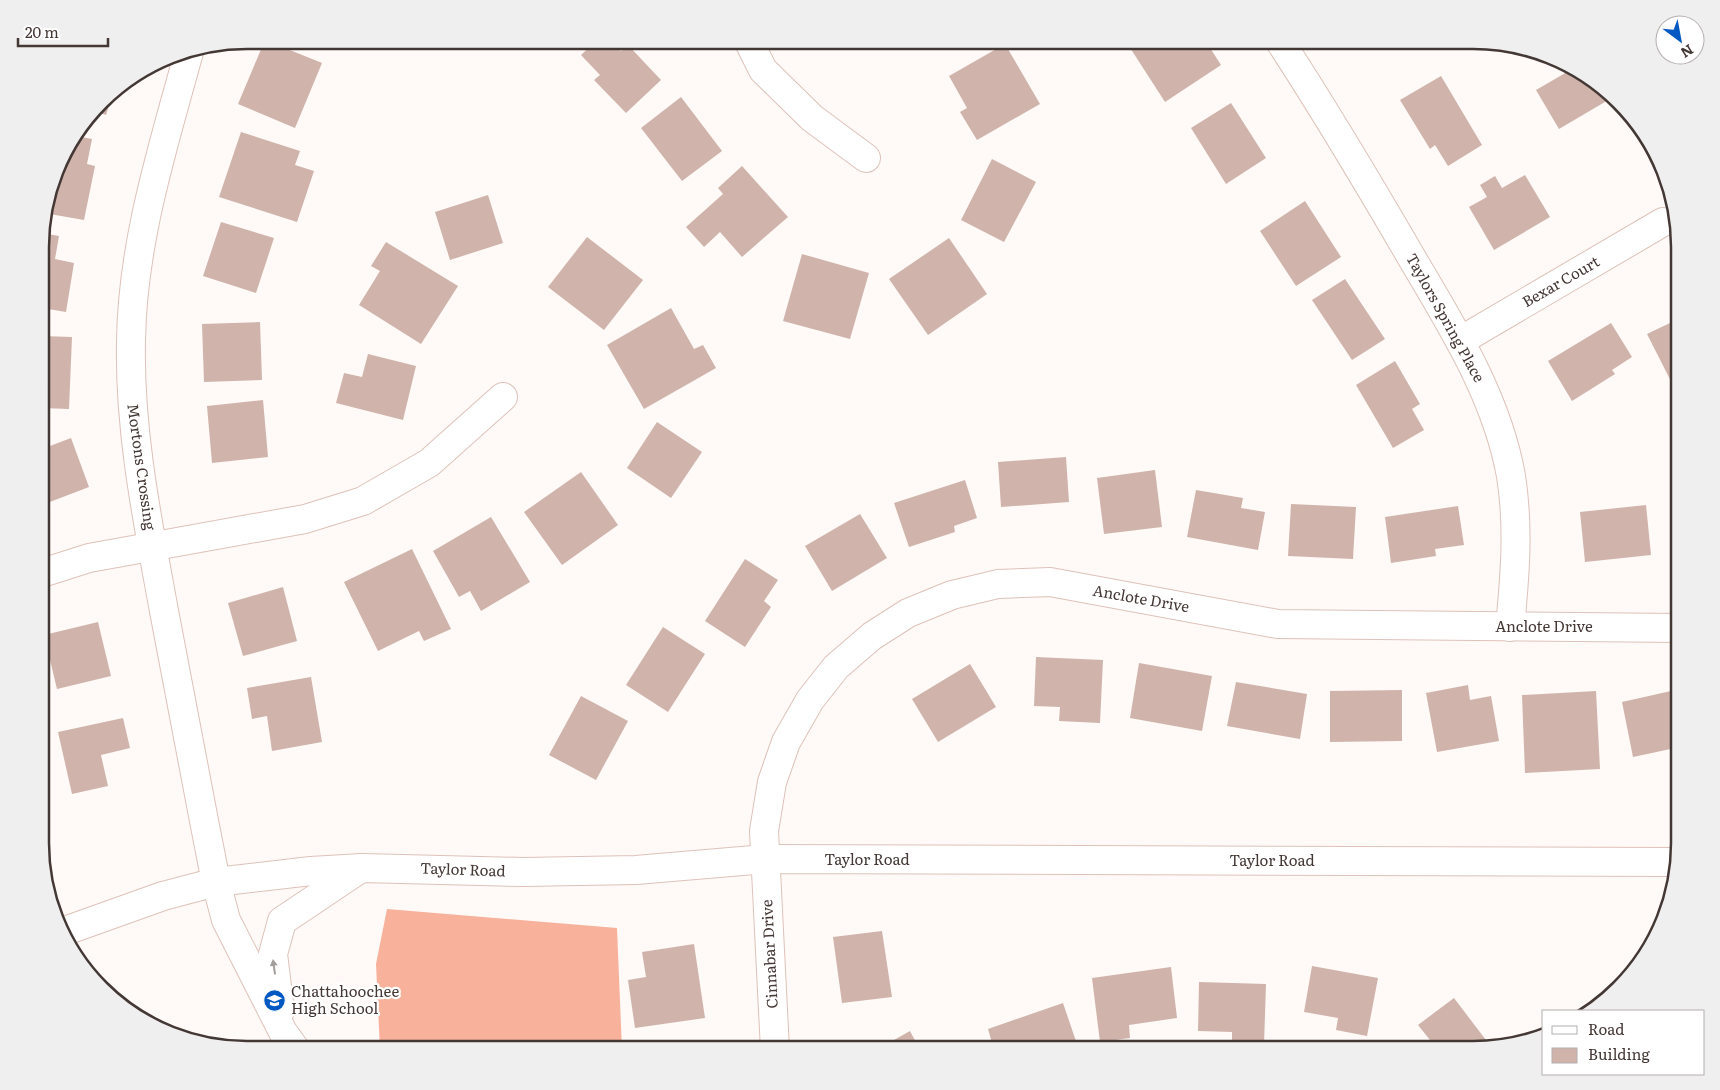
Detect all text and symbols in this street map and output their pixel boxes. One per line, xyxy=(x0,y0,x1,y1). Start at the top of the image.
scale bar xyxy=(18,15,108,47)
north arrow xyxy=(1655,15,1705,65)
text: 20 m xyxy=(25,20,59,43)
text: N xyxy=(1677,40,1698,64)
street label: Taylors Spring Place xyxy=(1401,248,1492,386)
street label: Bexar Court xyxy=(1517,249,1603,312)
street label: Mortons Crossing xyxy=(122,402,163,532)
street label: Anclote Drive xyxy=(1091,578,1192,617)
street label: Anclote Drive xyxy=(1495,614,1593,637)
street label: Taylor Road xyxy=(824,847,910,870)
street label: Taylor Road xyxy=(1229,848,1315,871)
street label: Taylor Road xyxy=(420,856,506,881)
street label: Cinnabar Drive xyxy=(754,899,783,1009)
one-way arrow xyxy=(270,958,278,974)
place label: Chattahoochee High School xyxy=(291,979,399,1019)
school or university icon: Chattahoochee High School xyxy=(263,989,287,1013)
legend xyxy=(1542,1010,1705,1075)
text: Road xyxy=(1588,1017,1624,1040)
text: Building xyxy=(1588,1042,1650,1065)

